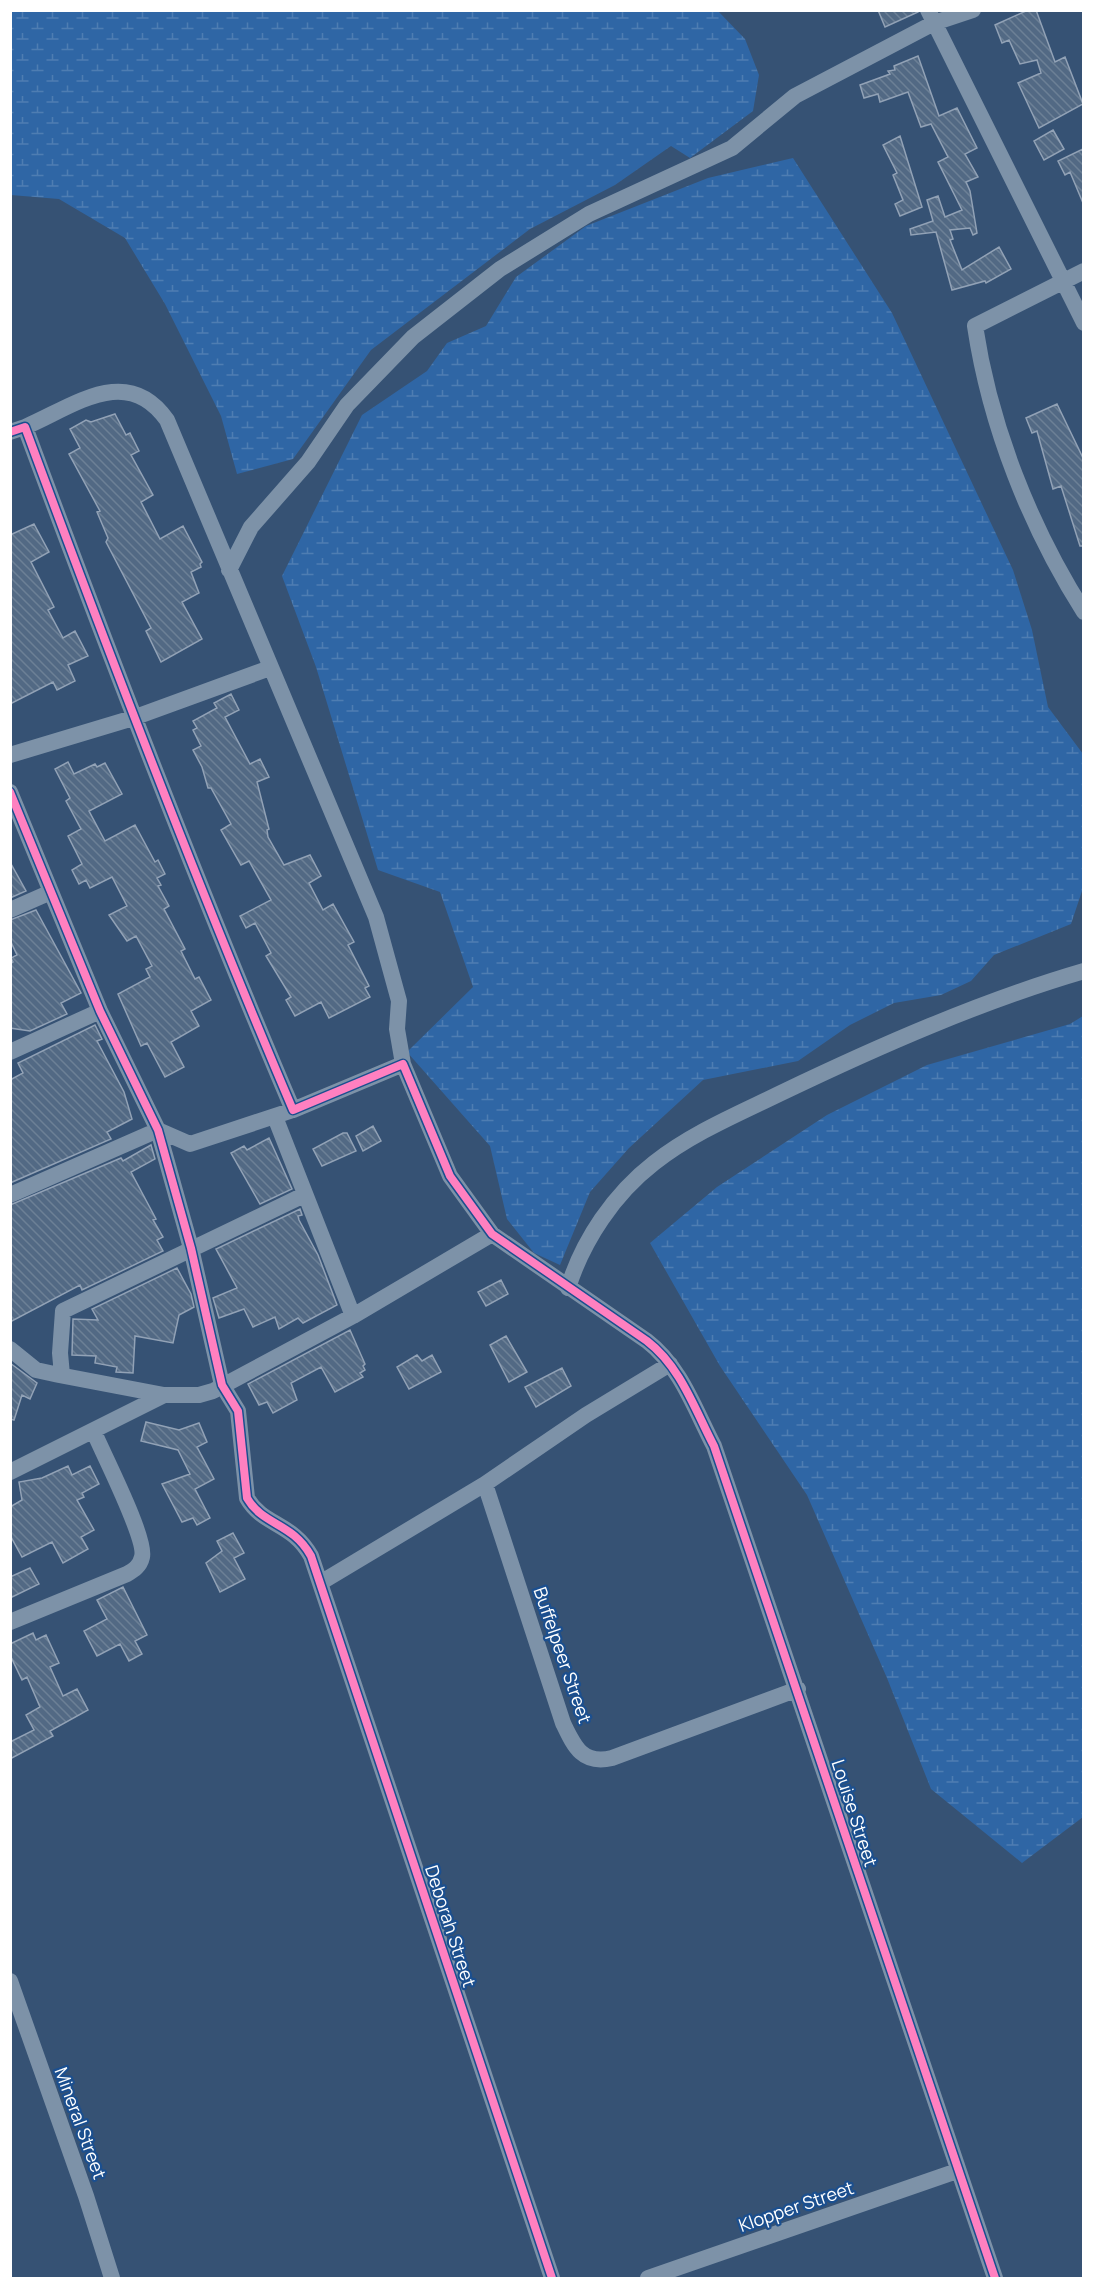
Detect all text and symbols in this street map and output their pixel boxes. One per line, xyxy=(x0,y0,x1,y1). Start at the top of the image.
street label: Buffelpeer Street xyxy=(528,1584,598,1726)
street label: Louise Street xyxy=(826,1756,884,1870)
street label: Deborah Street xyxy=(420,1862,482,1990)
street label: Mineral Street xyxy=(50,2064,112,2182)
street label: Klopper Street xyxy=(735,2175,857,2237)

